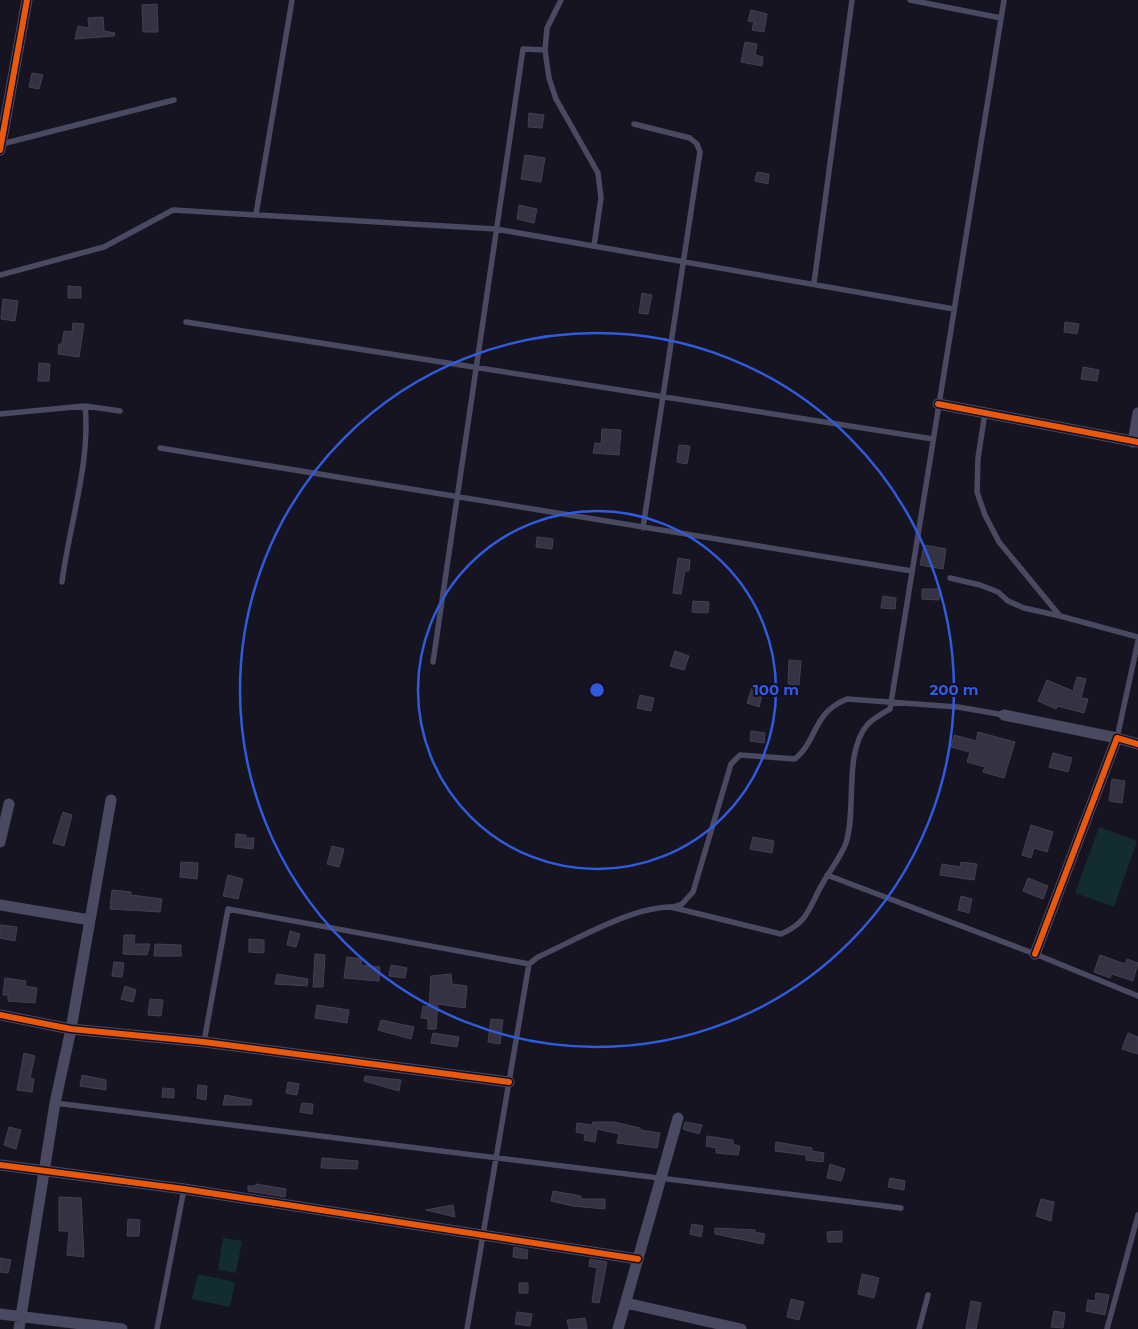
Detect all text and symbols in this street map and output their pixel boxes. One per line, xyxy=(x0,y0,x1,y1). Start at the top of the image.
text: 100 m xyxy=(753,680,799,699)
text: 200 m xyxy=(929,680,979,699)
centre of rings xyxy=(588,681,606,699)

